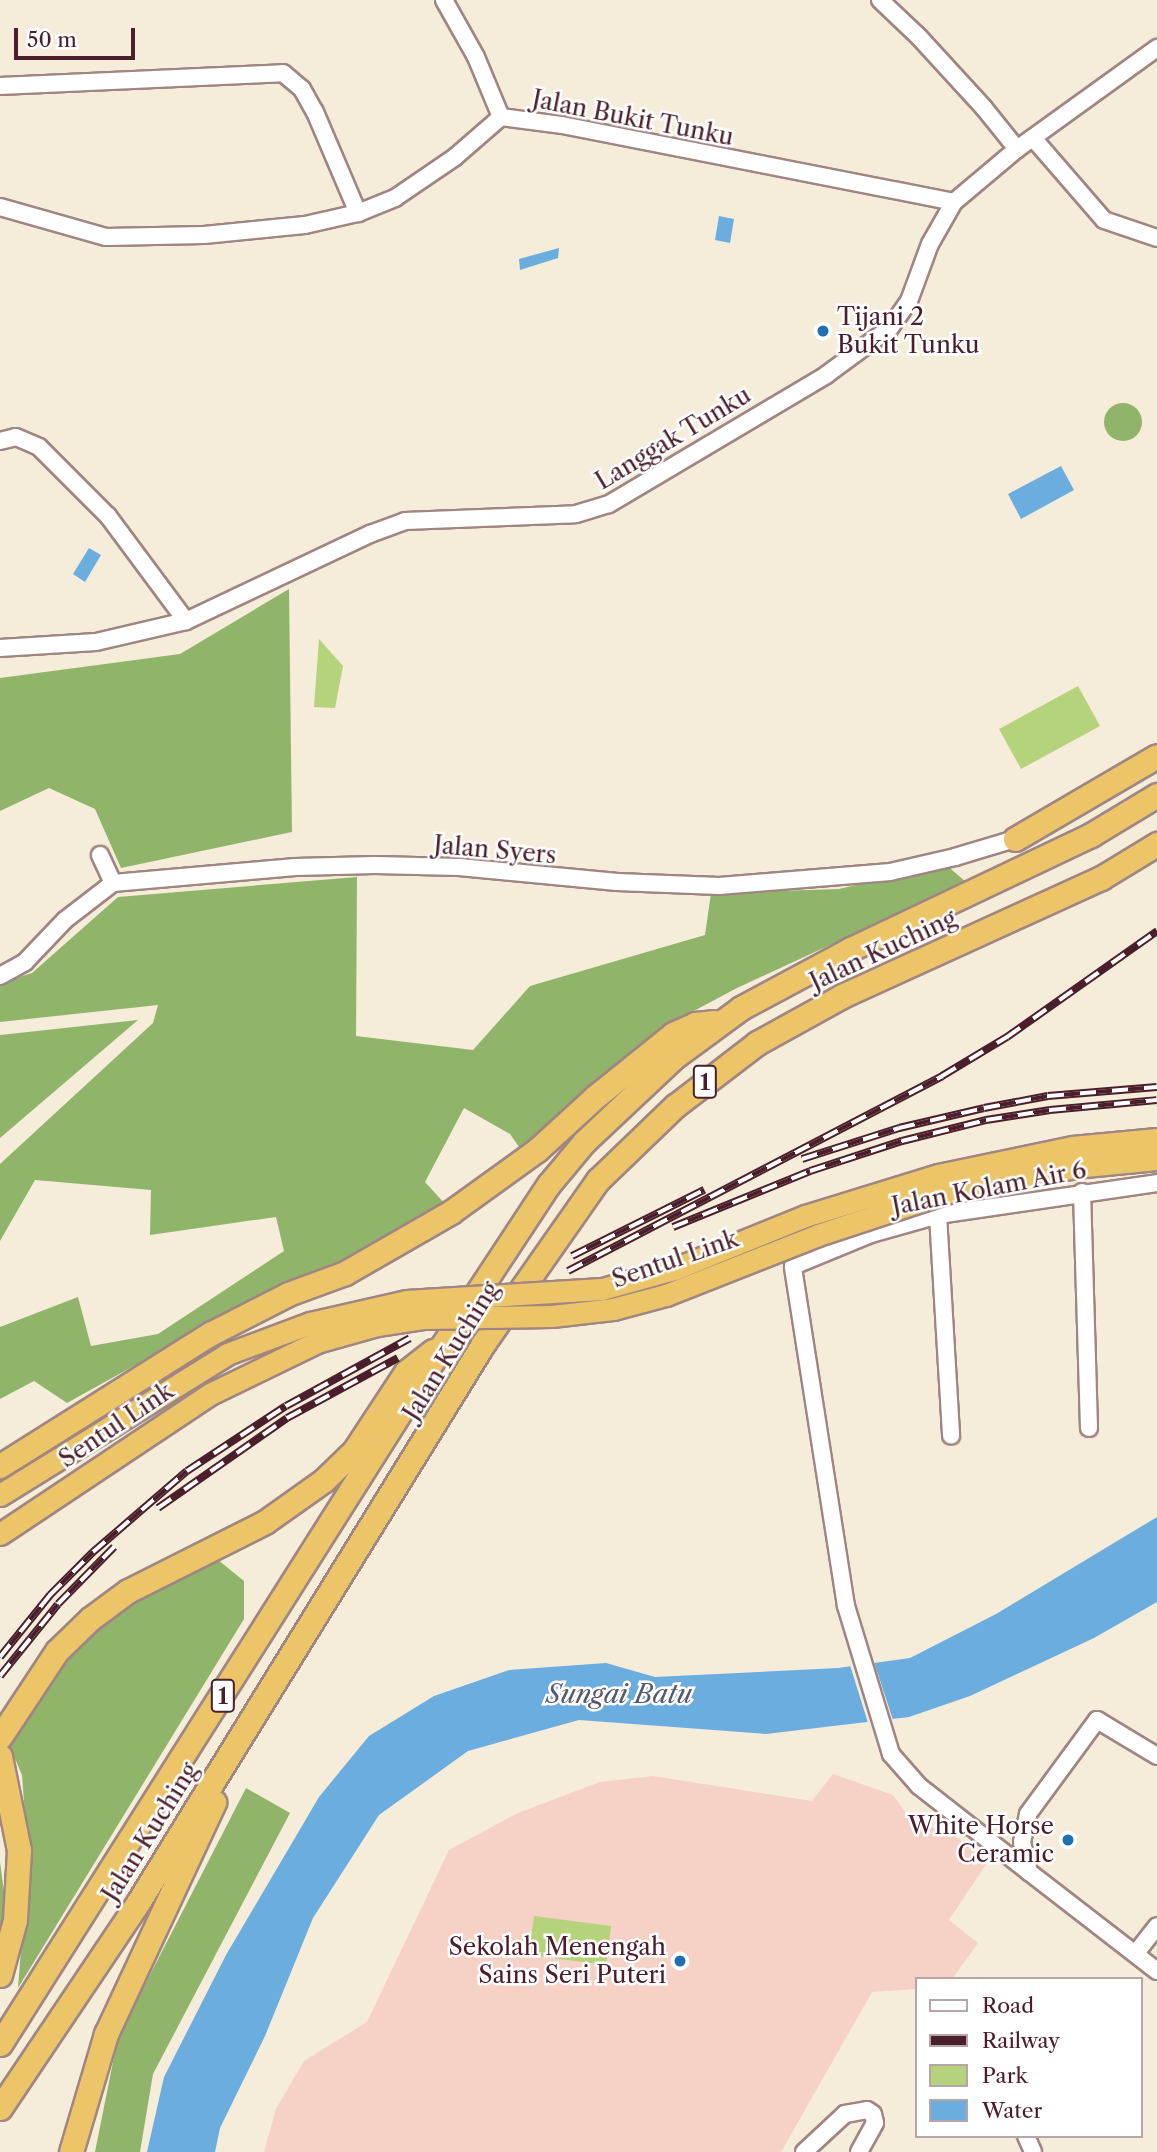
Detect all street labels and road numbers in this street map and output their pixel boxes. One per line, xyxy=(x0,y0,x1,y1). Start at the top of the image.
street label: Jalan Bukit Tunku xyxy=(530,84,736,152)
street label: Langgak Tunku xyxy=(590,380,756,496)
street label: Jalan Syers xyxy=(433,830,557,870)
street label: Jalan Kuching xyxy=(805,904,961,996)
road number: 1 xyxy=(693,1063,717,1102)
street label: Jalan Kolam Air 6 xyxy=(889,1155,1089,1221)
street label: Sentul Link xyxy=(608,1224,742,1294)
street label: Jalan Kuching xyxy=(397,1276,505,1426)
street label: Sentul Link xyxy=(53,1376,179,1474)
road number: 1 xyxy=(211,1676,235,1716)
street label: Jalan Kuching xyxy=(96,1757,204,1907)

